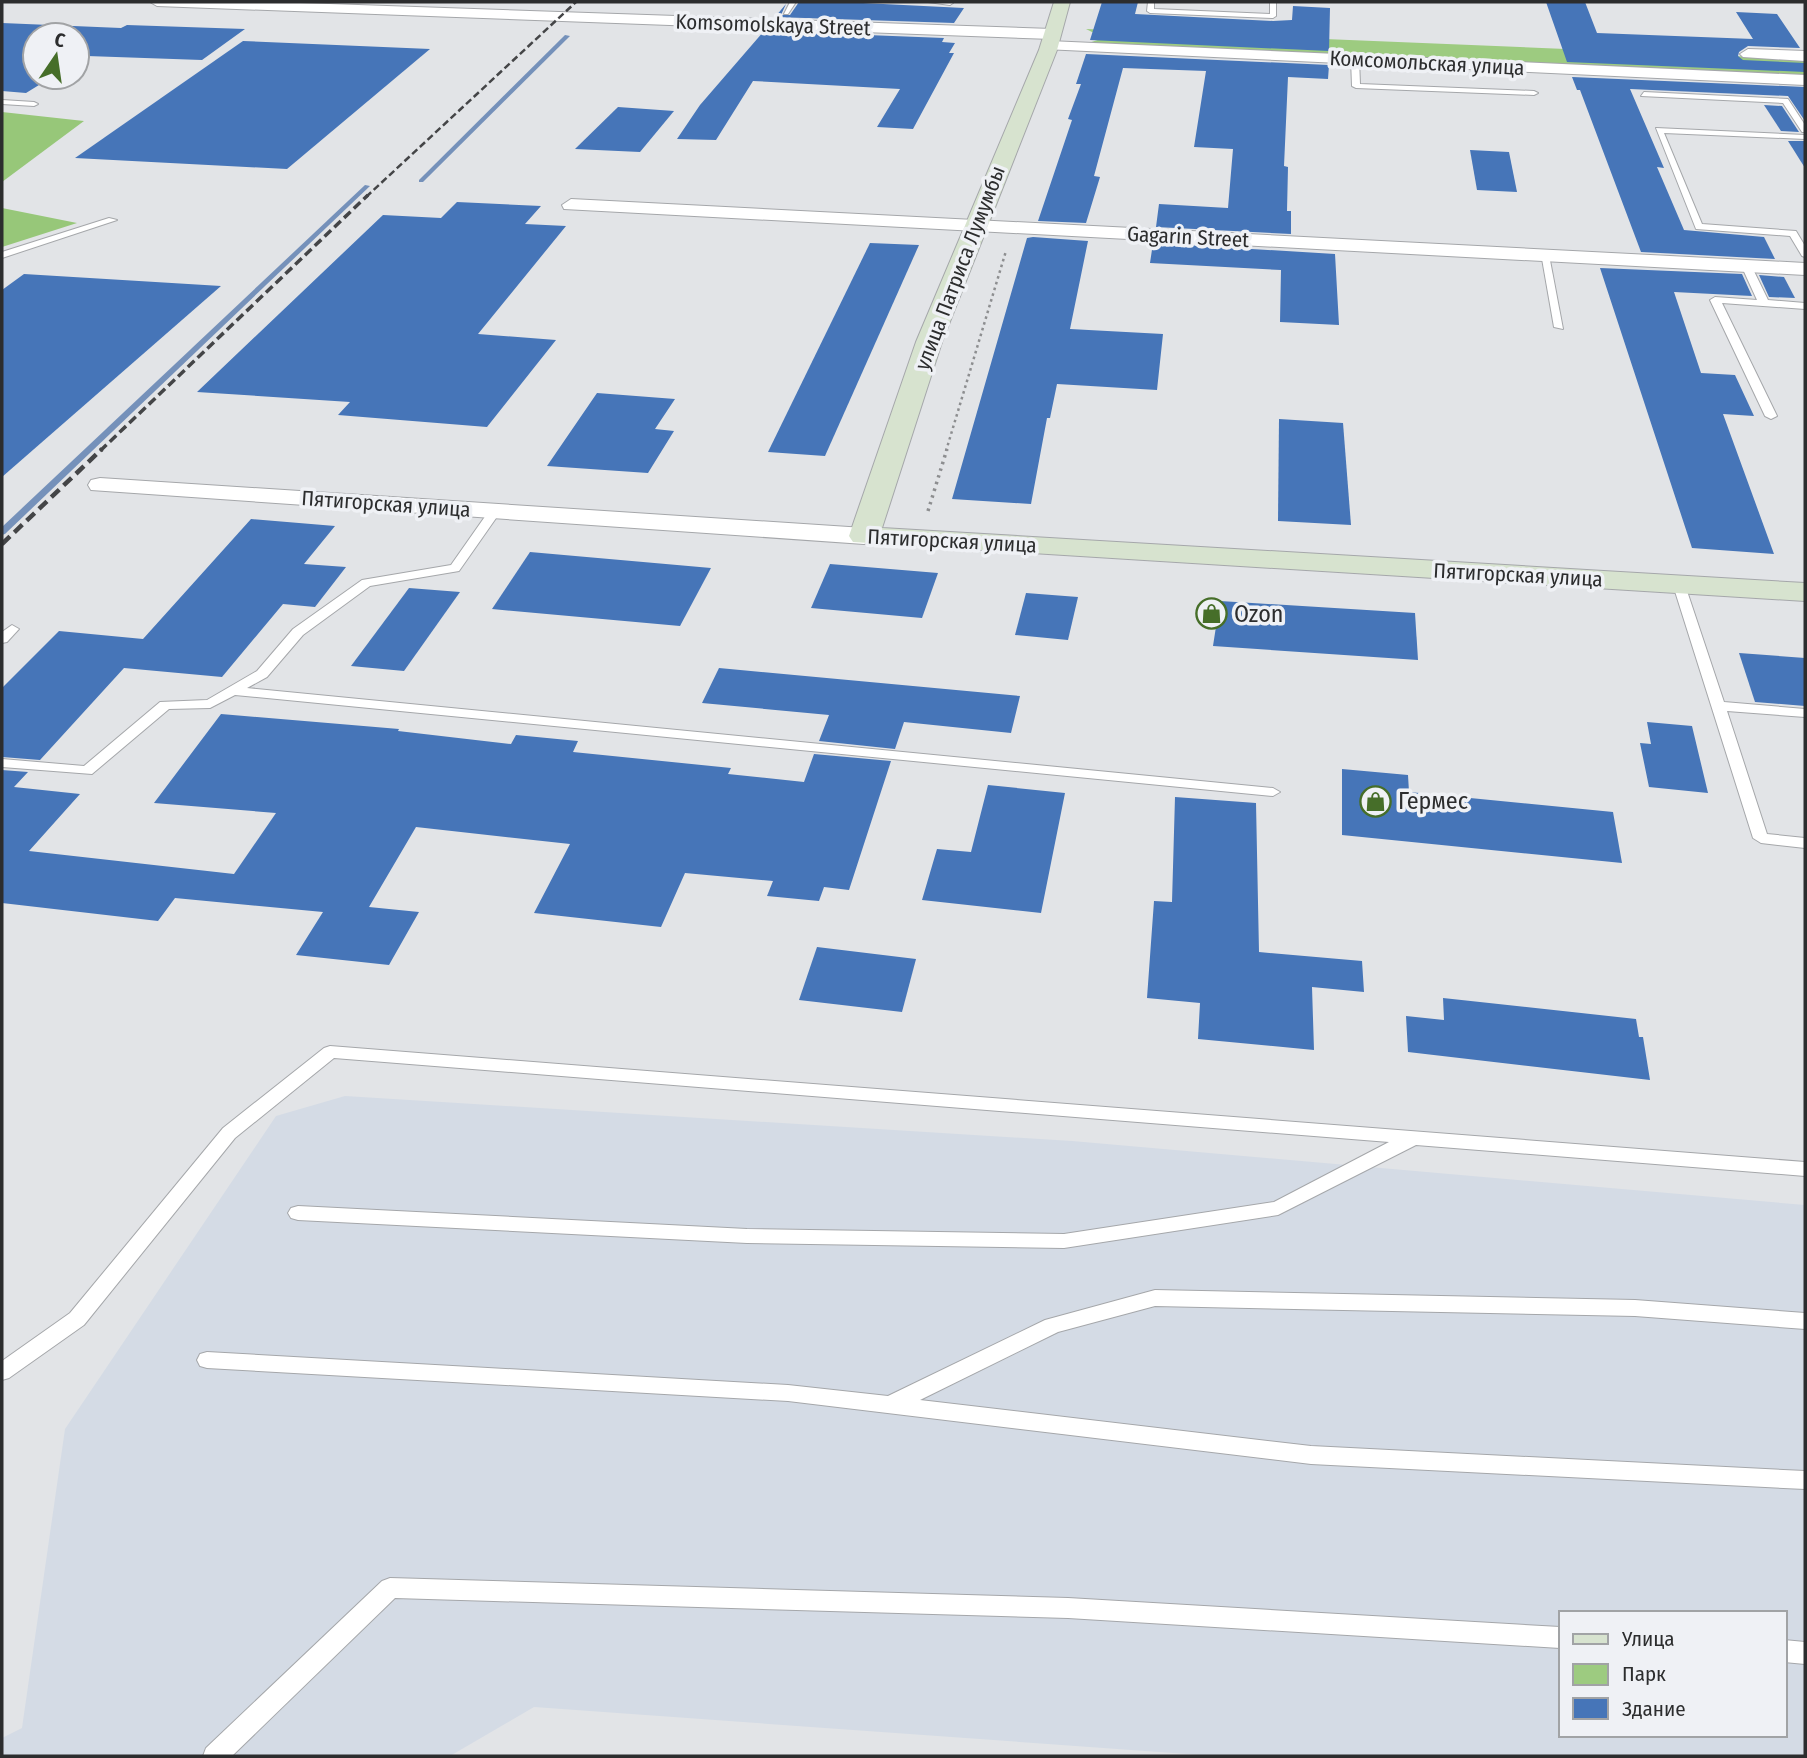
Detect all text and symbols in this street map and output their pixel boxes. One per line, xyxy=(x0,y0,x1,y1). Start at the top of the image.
street label: Komsomolskaya Street xyxy=(675,9,871,41)
north arrow xyxy=(21,21,91,91)
text: С xyxy=(52,28,67,52)
street label: Комсомольская улица xyxy=(1329,45,1525,81)
street label: улица Патриса Лумумбы xyxy=(909,162,1011,374)
street label: Gagarin Street xyxy=(1126,221,1250,253)
street label: Пятигорская улица xyxy=(301,485,471,523)
street label: Пятигорская улица xyxy=(867,524,1037,558)
street label: Пятигорская улица xyxy=(1433,558,1603,592)
shop icon: Ozon xyxy=(1194,597,1228,631)
place label: Ozon xyxy=(1234,600,1283,628)
shop icon: Гермес xyxy=(1358,784,1392,818)
place label: Гермес xyxy=(1398,787,1468,815)
legend xyxy=(1559,1611,1786,1737)
text: Улица xyxy=(1621,1626,1675,1652)
text: Парк xyxy=(1622,1661,1666,1687)
text: Здание xyxy=(1622,1696,1686,1722)

